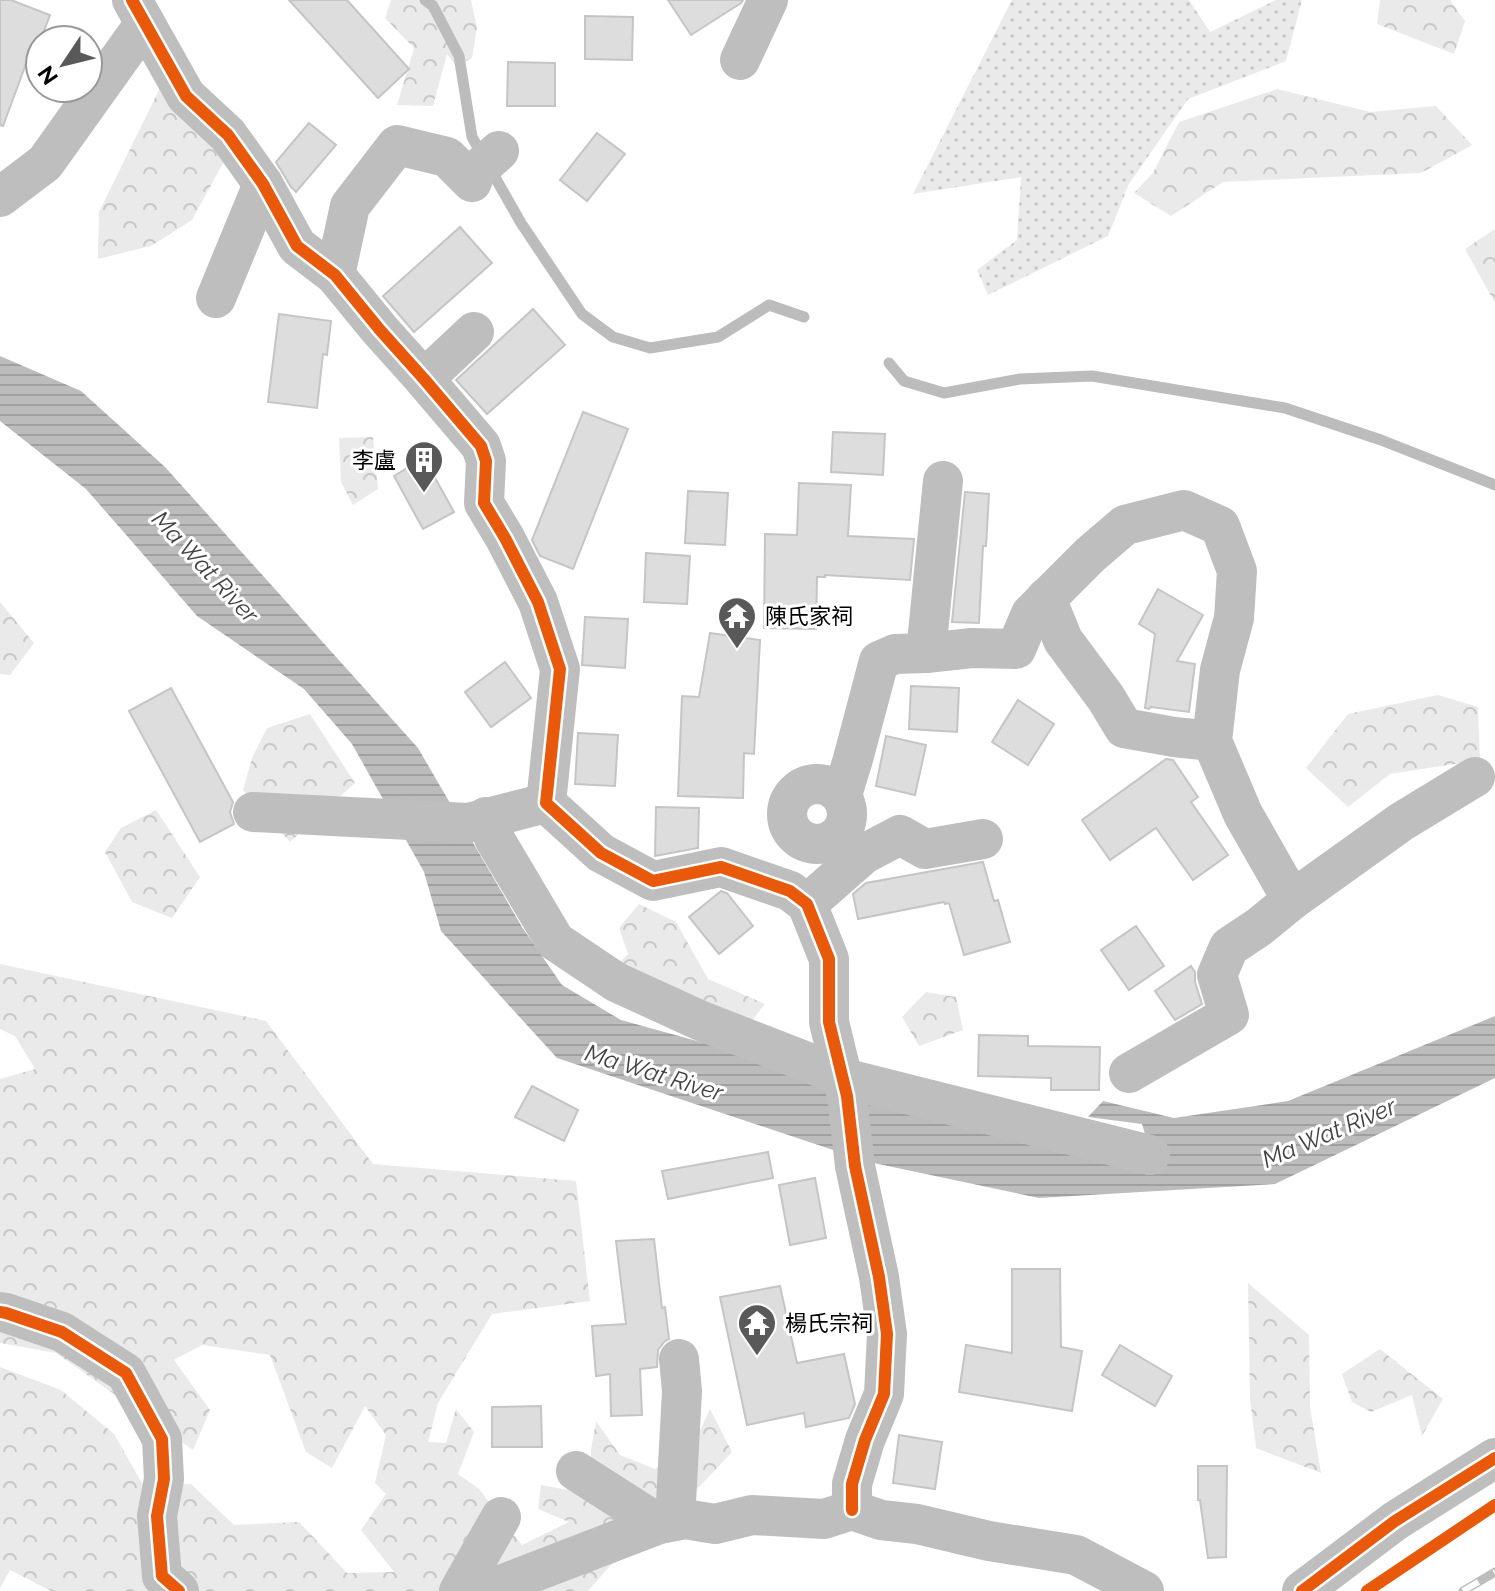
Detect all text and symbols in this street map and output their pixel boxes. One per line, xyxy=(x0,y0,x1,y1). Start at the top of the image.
north arrow xyxy=(24,24,104,104)
text: N xyxy=(32,61,63,90)
building icon: 李盧 xyxy=(403,439,445,494)
place label: 李盧 xyxy=(352,447,396,473)
water label: Ma Wat River xyxy=(146,505,265,629)
temple icon: 陳氏家祠 xyxy=(716,595,758,650)
place label: 陳氏家祠 xyxy=(765,603,853,629)
water label: Ma Wat River xyxy=(582,1038,727,1107)
water label: Ma Wat River xyxy=(1258,1091,1401,1174)
temple icon: 楊氏宗祠 xyxy=(736,1302,778,1357)
place label: 楊氏宗祠 xyxy=(785,1310,873,1336)

